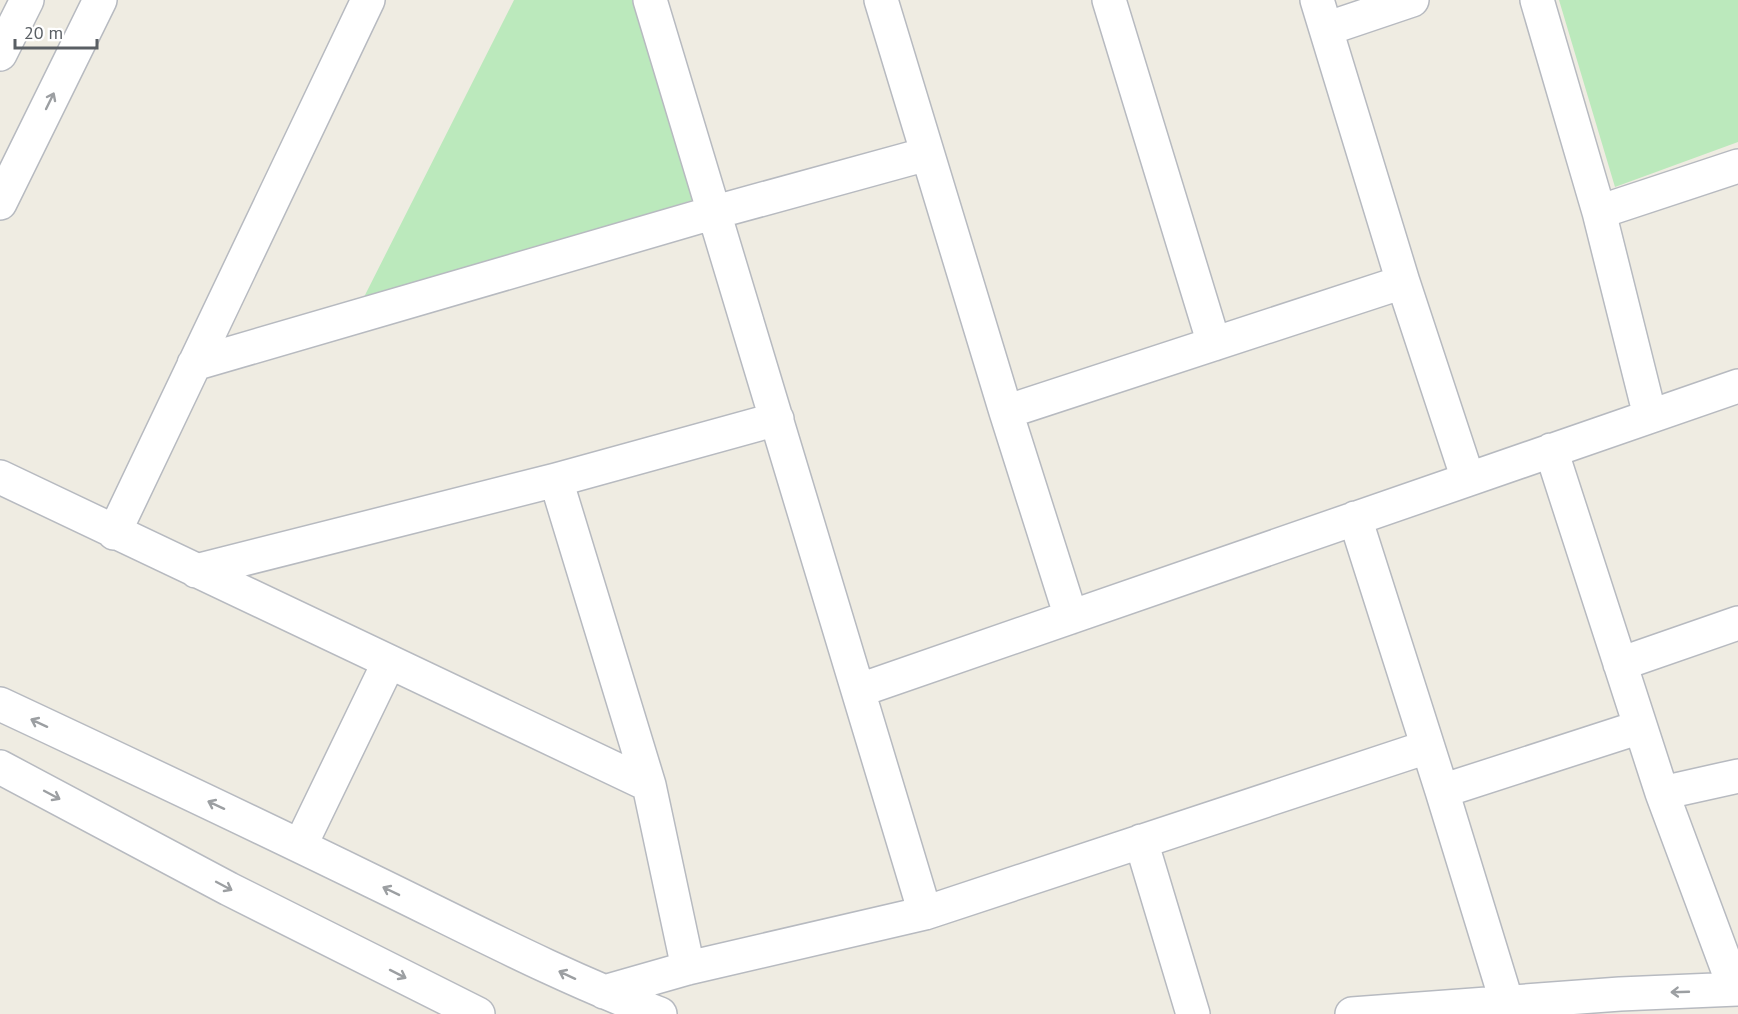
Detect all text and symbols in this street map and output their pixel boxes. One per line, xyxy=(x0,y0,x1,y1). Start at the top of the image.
scale bar xyxy=(15,12,98,50)
text: 20 m xyxy=(24,21,63,44)
one-way arrow xyxy=(45,92,57,110)
one-way arrow xyxy=(31,716,49,728)
one-way arrow xyxy=(42,790,60,801)
one-way arrow xyxy=(207,799,225,811)
one-way arrow xyxy=(215,880,232,892)
one-way arrow xyxy=(383,884,401,896)
one-way arrow xyxy=(389,968,406,980)
one-way arrow xyxy=(559,968,577,980)
one-way arrow xyxy=(1670,986,1690,997)

